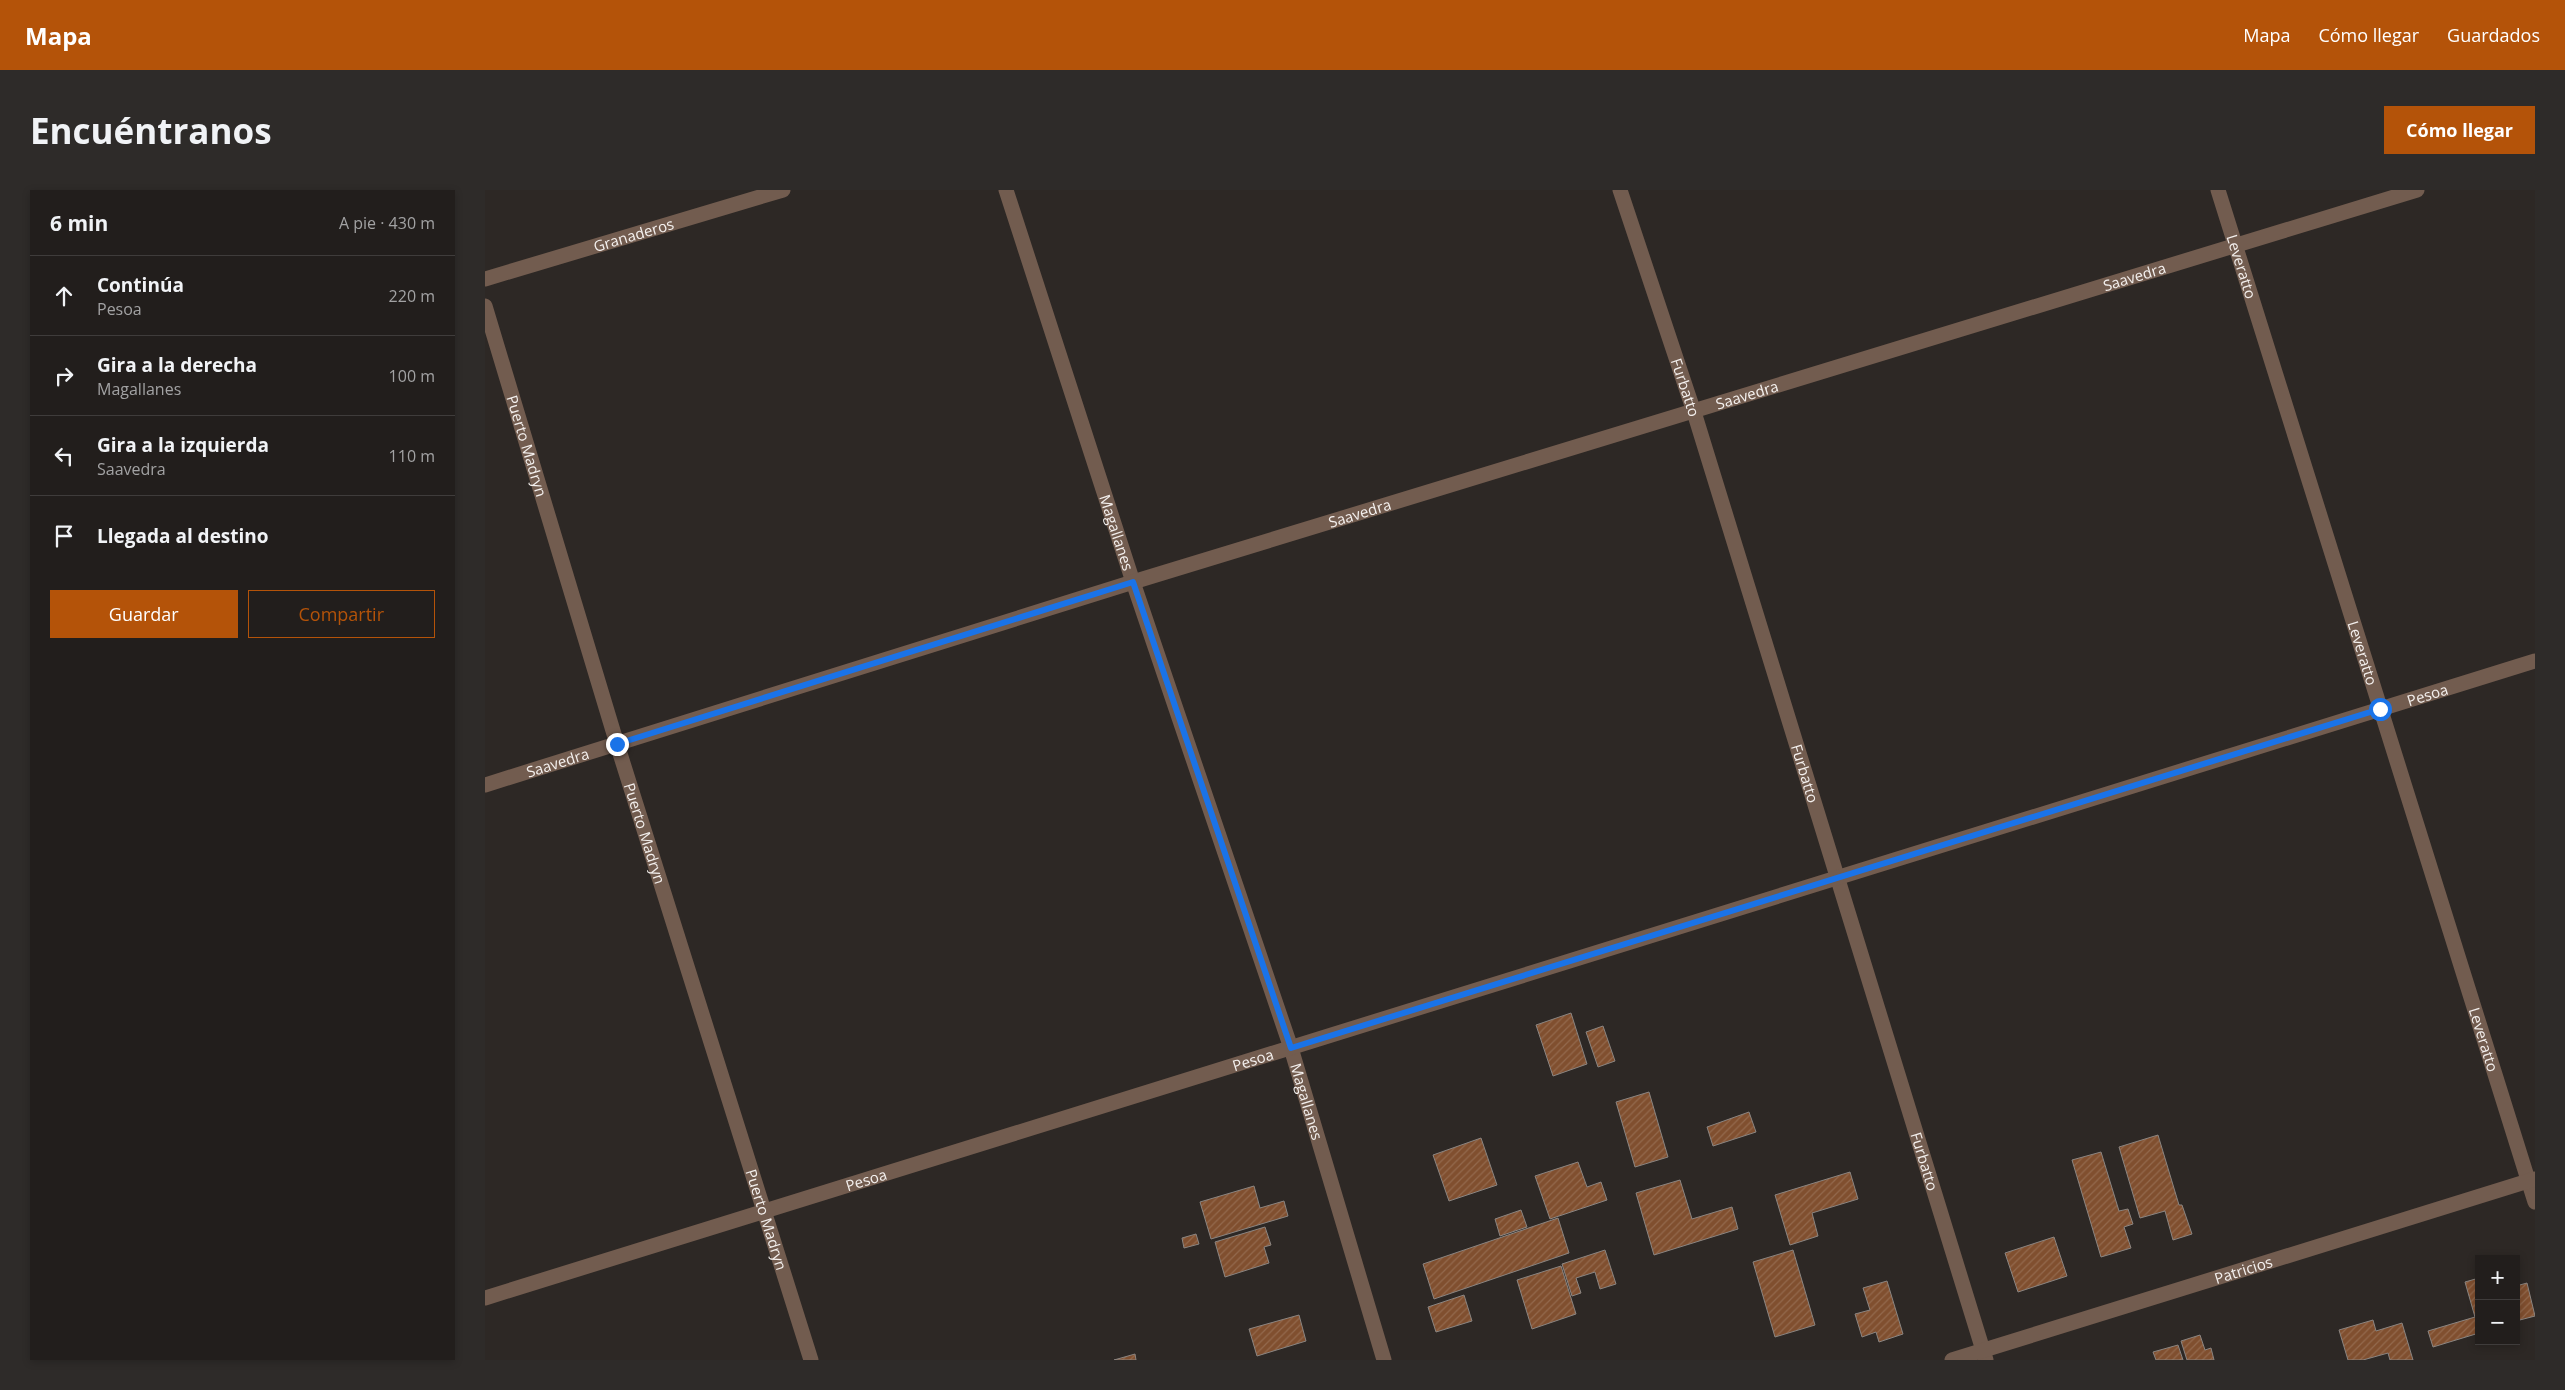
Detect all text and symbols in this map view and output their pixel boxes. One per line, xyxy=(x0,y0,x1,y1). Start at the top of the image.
text: Mapa xyxy=(25,19,92,52)
text: Mapa xyxy=(2243,23,2290,47)
text: Cómo llegar xyxy=(2318,23,2419,47)
text: Guardados xyxy=(2447,23,2540,47)
button: Cómo llegar xyxy=(2384,106,2535,154)
text: Encuéntranos xyxy=(30,107,272,154)
text: 6 min xyxy=(50,209,108,237)
text: A pie · 430 m xyxy=(339,212,435,234)
street label: Granaderos xyxy=(591,213,676,256)
street label: Leveratto xyxy=(2222,232,2261,301)
street label: Saavedra xyxy=(2101,257,2168,295)
text: Continúa xyxy=(97,272,184,298)
icon: ahead xyxy=(50,282,78,310)
text: 220 m xyxy=(389,285,435,307)
text: Pesoa xyxy=(97,298,142,320)
text: Gira a la derecha xyxy=(97,352,257,378)
street label: Furbatto xyxy=(1667,356,1705,419)
icon: right xyxy=(50,362,78,390)
text: 100 m xyxy=(389,365,435,387)
street label: Saavedra xyxy=(1713,376,1781,414)
text: Magallanes xyxy=(97,378,181,400)
street label: Puerto Madryn xyxy=(502,393,552,499)
text: Gira a la izquierda xyxy=(97,432,269,458)
icon: left xyxy=(50,442,78,470)
text: 110 m xyxy=(389,445,435,467)
text: Saavedra xyxy=(97,458,166,480)
street label: Magallanes xyxy=(1095,492,1139,573)
street label: Saavedra xyxy=(1326,494,1393,532)
icon: arrive xyxy=(50,522,78,550)
text: Llegada al destino xyxy=(97,523,269,549)
button: Guardar xyxy=(50,590,238,638)
button: Compartir xyxy=(248,590,435,638)
street label: Leveratto xyxy=(2344,618,2382,688)
street label: Pesoa xyxy=(2404,679,2450,710)
route start xyxy=(2369,698,2392,721)
route end xyxy=(606,733,629,756)
street label: Furbatto xyxy=(1787,741,1824,805)
street label: Saavedra xyxy=(524,743,591,781)
street label: Puerto Madryn xyxy=(620,780,670,886)
street label: Leveratto xyxy=(2465,1005,2504,1074)
street label: Pesoa xyxy=(1230,1044,1276,1075)
street label: Magallanes xyxy=(1286,1061,1328,1142)
street label: Furbatto xyxy=(1906,1129,1943,1193)
street label: Pesoa xyxy=(843,1164,889,1195)
street label: Puerto Madryn xyxy=(741,1166,792,1273)
street label: Patricios xyxy=(2212,1251,2275,1288)
map controls xyxy=(2475,1255,2520,1345)
button: + xyxy=(2475,1255,2520,1300)
button: − xyxy=(2475,1300,2520,1345)

